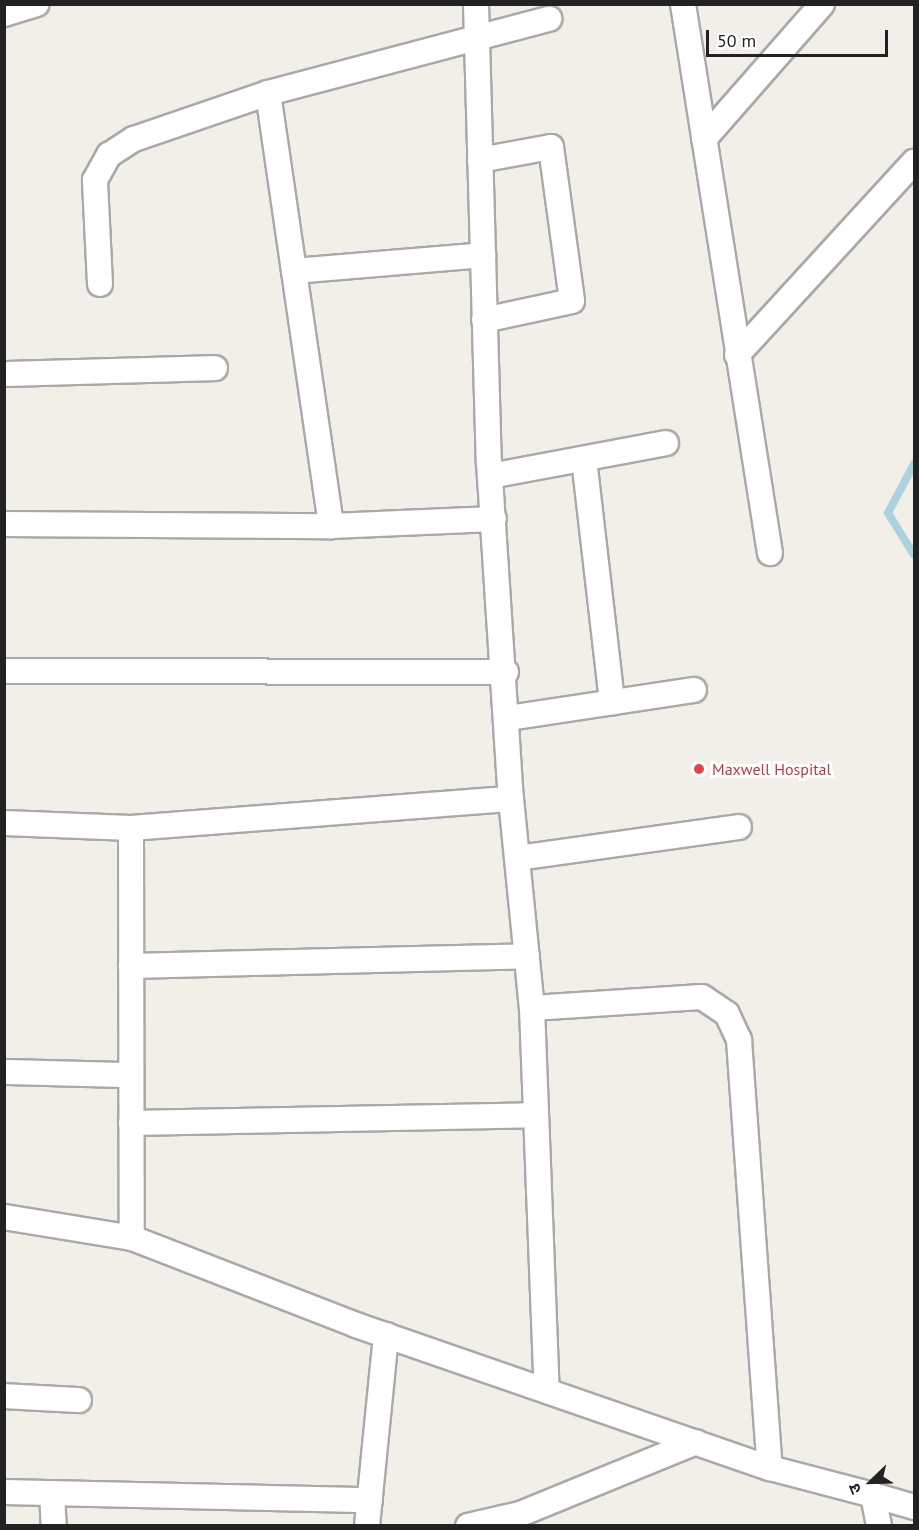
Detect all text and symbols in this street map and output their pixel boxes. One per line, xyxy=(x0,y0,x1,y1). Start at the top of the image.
scale bar xyxy=(709,18,890,56)
text: 50 m xyxy=(717,29,756,52)
place label: Maxwell Hospital xyxy=(712,759,831,779)
marker: Maxwell Hospital xyxy=(690,760,708,778)
north arrow xyxy=(841,1452,901,1512)
text: उ xyxy=(843,1481,865,1497)

